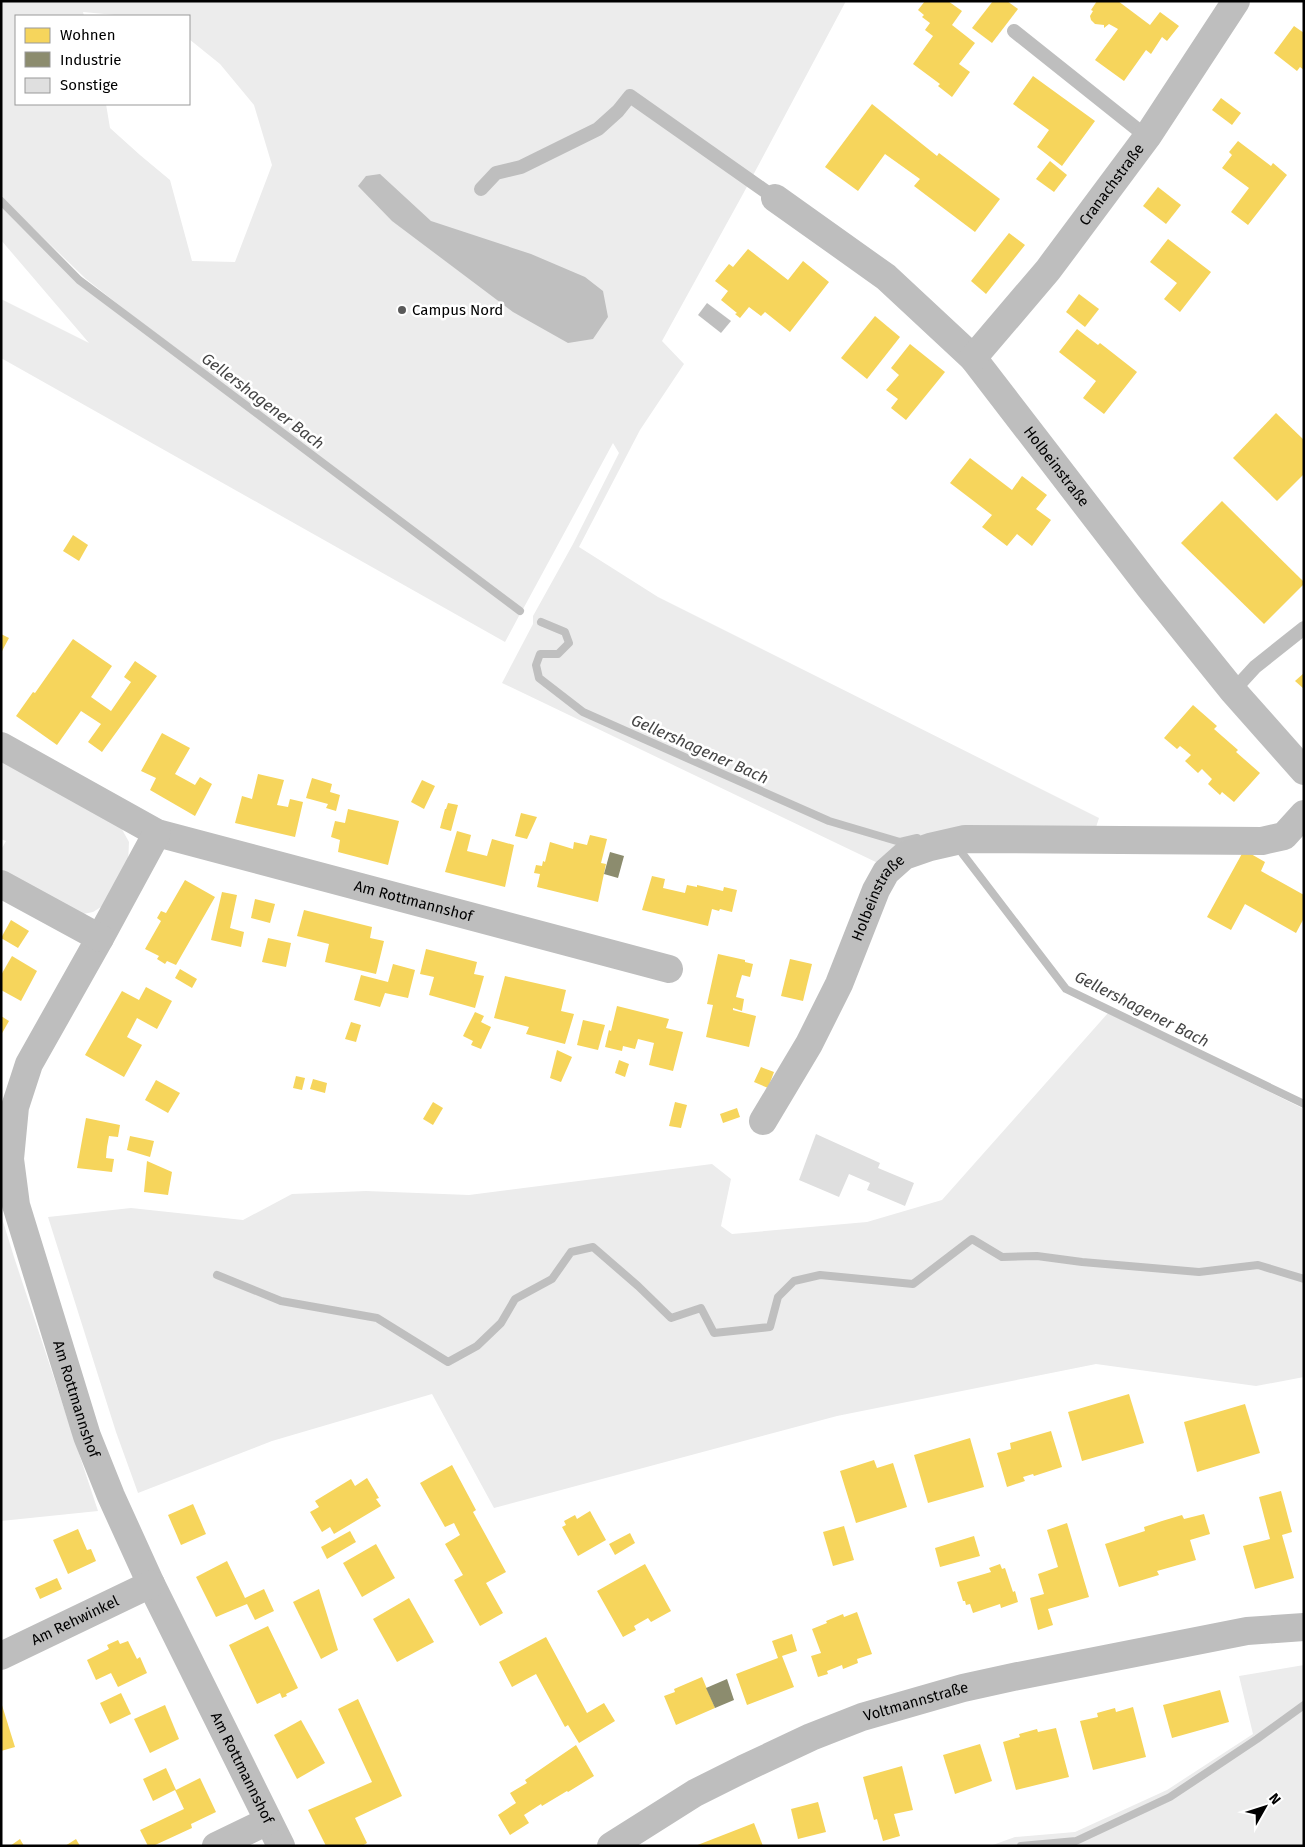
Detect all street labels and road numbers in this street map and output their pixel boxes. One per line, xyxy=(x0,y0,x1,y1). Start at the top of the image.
street label: Cranachstraße xyxy=(1075,140,1148,229)
street label: Holbeinstraße xyxy=(1020,423,1093,510)
street label: Holbeinstraße xyxy=(848,851,908,944)
street label: Am Rottmannshof xyxy=(352,877,476,926)
street label: Am Rottmannshof xyxy=(49,1338,104,1461)
street label: Am Rehwinkel xyxy=(28,1592,122,1649)
street label: Voltmannstraße xyxy=(861,1678,970,1725)
street label: Am Rottmannshof xyxy=(207,1709,278,1827)

